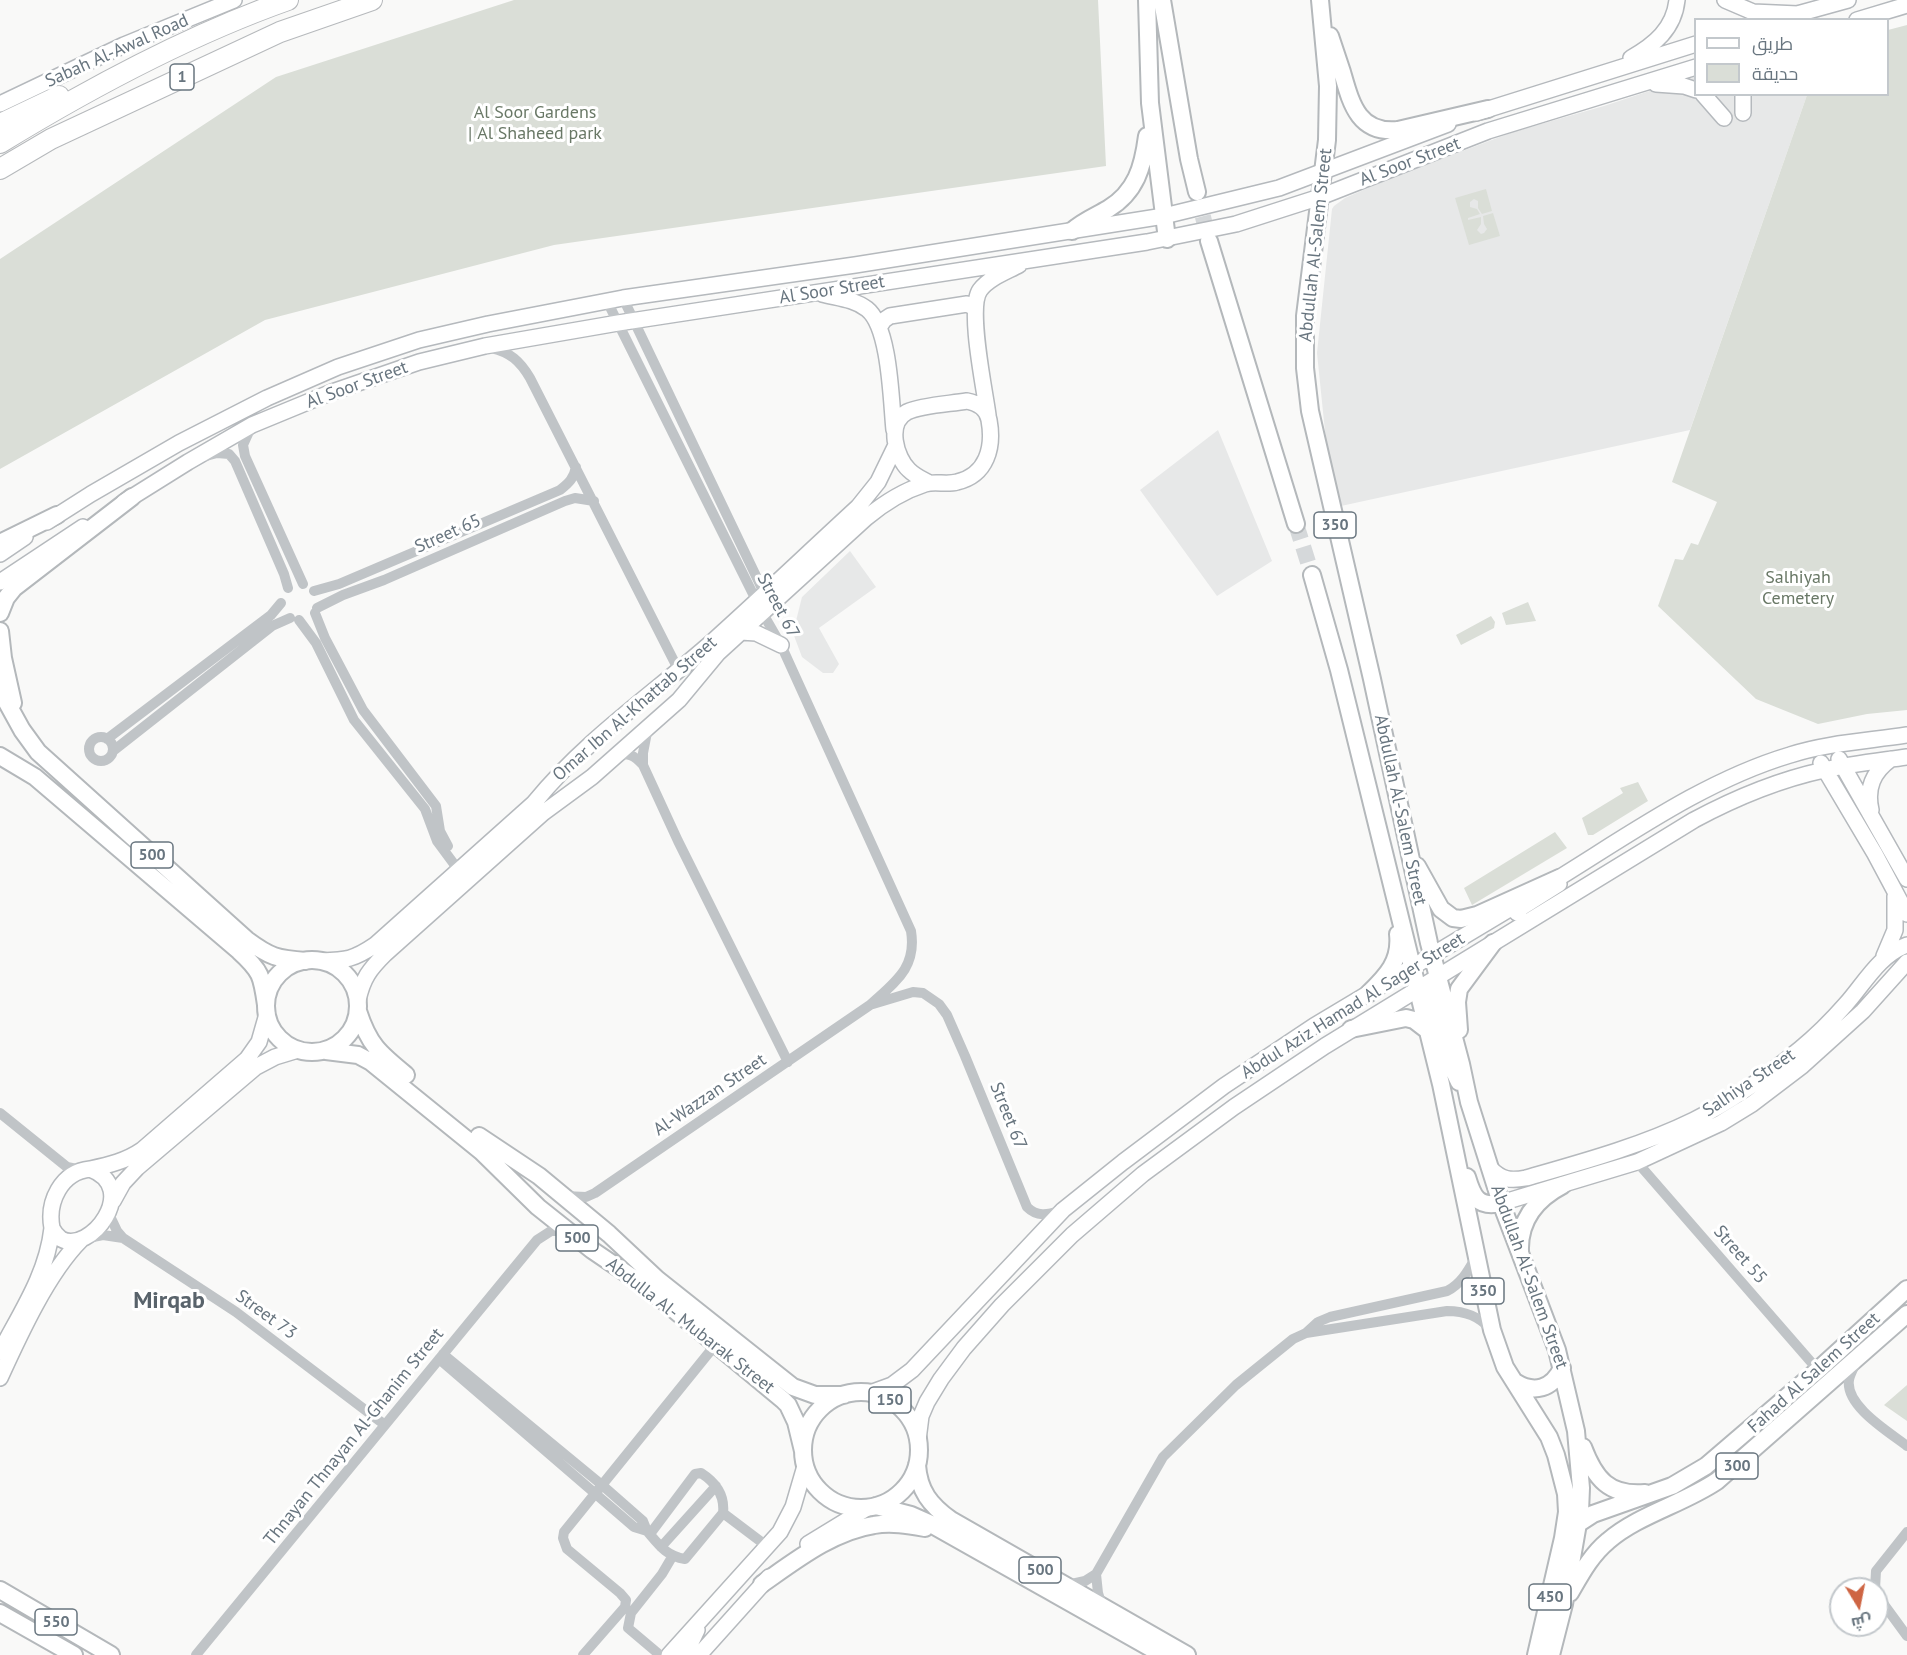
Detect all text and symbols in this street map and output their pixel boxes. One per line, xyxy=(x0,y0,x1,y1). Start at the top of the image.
street label: Sabah Al-Awal Road xyxy=(42,10,192,92)
legend xyxy=(1694,18,1889,96)
text: طريق xyxy=(1752,32,1793,55)
text: حديقة xyxy=(1752,62,1798,85)
road number: 1 xyxy=(170,64,194,90)
park label: Al Soor Gardens | Al Shaheed park xyxy=(468,102,602,144)
street label: Al Soor Street xyxy=(1356,133,1464,191)
street label: Abdullah Al-Salem Street xyxy=(1295,147,1337,343)
street label: Al Soor Street xyxy=(778,271,886,309)
street label: Al Soor Street xyxy=(303,357,411,413)
street label: Street 65 xyxy=(411,510,485,558)
road number: 350 xyxy=(1314,512,1356,538)
park label: Salhiyah Cemetery xyxy=(1762,567,1834,610)
street label: Street 67 xyxy=(752,570,804,642)
street label: Omar Ibn Al-Khattab Street xyxy=(549,632,721,786)
street label: Abdullah Al-Salem Street xyxy=(1369,713,1431,907)
road number: 500 xyxy=(131,842,173,868)
street label: Abdul Aziz Hamad Al Sager Street xyxy=(1237,928,1469,1084)
street label: Salhiya Street xyxy=(1699,1044,1799,1122)
street label: Al-Wazzan Street xyxy=(650,1049,770,1141)
street label: Street 67 xyxy=(985,1079,1031,1153)
street label: Abdullah Al-Salem Street xyxy=(1486,1182,1572,1372)
street label: Street 55 xyxy=(1709,1221,1771,1289)
road number: 500 xyxy=(556,1225,598,1251)
street label: Abdulla Al- Mubarak Street xyxy=(601,1253,779,1399)
road number: 350 xyxy=(1462,1278,1504,1304)
street label: Street 73 xyxy=(231,1286,301,1344)
district label: Mirqab xyxy=(133,1287,205,1315)
street label: Fahad Al Salem Street xyxy=(1743,1308,1885,1438)
street label: Thnayan Thnayan Al-Ghanim Street xyxy=(260,1324,448,1550)
road number: 150 xyxy=(869,1387,911,1413)
road number: 300 xyxy=(1716,1453,1758,1479)
road number: 500 xyxy=(1019,1557,1061,1583)
north arrow xyxy=(1829,1577,1889,1637)
road number: 450 xyxy=(1529,1584,1571,1610)
road number: 550 xyxy=(35,1609,77,1635)
text: ش xyxy=(1850,1611,1874,1634)

